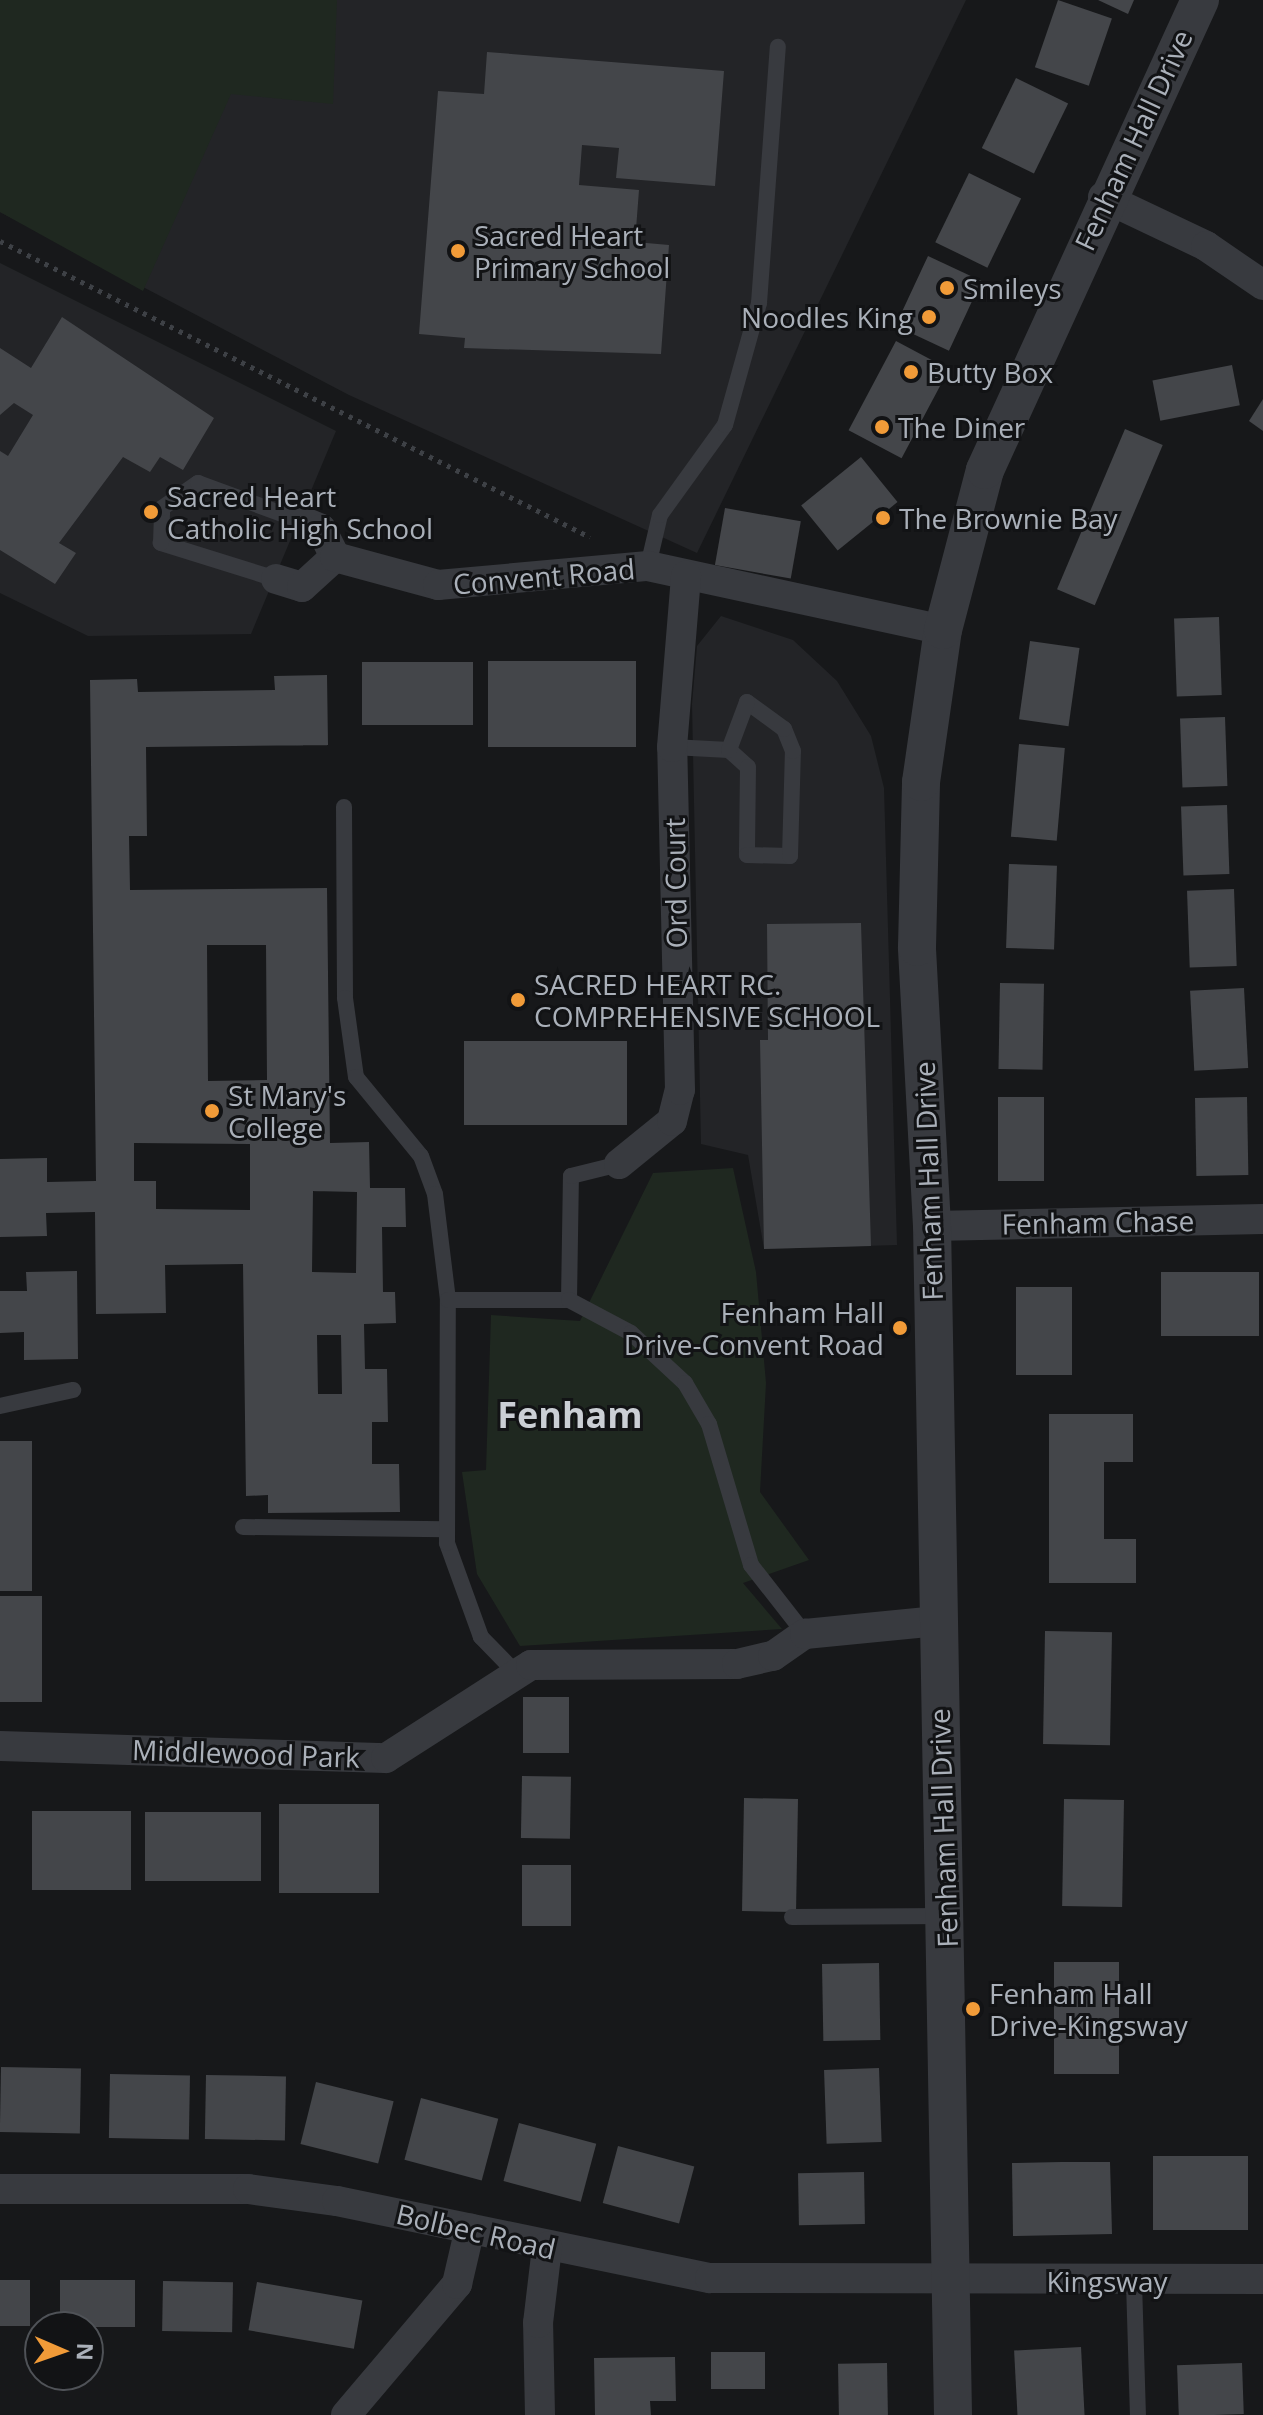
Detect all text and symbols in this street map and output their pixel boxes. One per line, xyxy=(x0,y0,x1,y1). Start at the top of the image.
street label: Fenham Hall Drive xyxy=(1067,24,1199,256)
place label: Sacred Heart Primary School xyxy=(474,218,670,284)
marker: Sacred Heart Primary School xyxy=(449,242,467,260)
place label: Smileys xyxy=(963,271,1062,305)
marker: Smileys xyxy=(938,279,956,297)
place label: Noodles King xyxy=(741,300,913,334)
marker: Noodles King xyxy=(920,308,938,326)
place label: Butty Box xyxy=(927,355,1053,389)
marker: Butty Box xyxy=(902,363,920,381)
place label: The Diner xyxy=(898,410,1025,444)
marker: The Diner xyxy=(873,418,891,436)
place label: Sacred Heart Catholic High School xyxy=(167,479,433,545)
place label: The Brownie Bay xyxy=(899,501,1118,535)
marker: Sacred Heart Catholic High School xyxy=(142,503,160,521)
marker: The Brownie Bay xyxy=(874,509,892,527)
street label: Convent Road xyxy=(452,551,636,601)
street label: Ord Court xyxy=(657,817,693,949)
place label: SACRED HEART RC. COMPREHENSIVE SCHOOL xyxy=(534,967,880,1033)
marker: SACRED HEART RC. COMPREHENSIVE SCHOOL xyxy=(509,991,527,1009)
street label: Fenham Hall Drive xyxy=(907,1061,949,1301)
place label: St Mary's College xyxy=(228,1078,346,1144)
marker: St Mary's College xyxy=(203,1102,221,1120)
street label: Fenham Chase xyxy=(1001,1204,1195,1240)
place label: Fenham Hall Drive-Convent Road xyxy=(624,1295,884,1361)
marker: Fenham Hall Drive-Convent Road xyxy=(891,1319,909,1337)
district label: Fenham xyxy=(497,1393,643,1437)
street label: Fenham Hall Drive xyxy=(922,1708,964,1948)
street label: Middlewood Park xyxy=(132,1732,360,1774)
place label: Fenham Hall Drive-Kingsway xyxy=(989,1976,1188,2042)
marker: Fenham Hall Drive-Kingsway xyxy=(964,2000,982,2018)
street label: Bolbec Road xyxy=(393,2196,559,2266)
street label: Kingsway xyxy=(1046,2264,1168,2298)
north arrow xyxy=(24,2311,104,2391)
text: N xyxy=(71,2342,101,2361)

